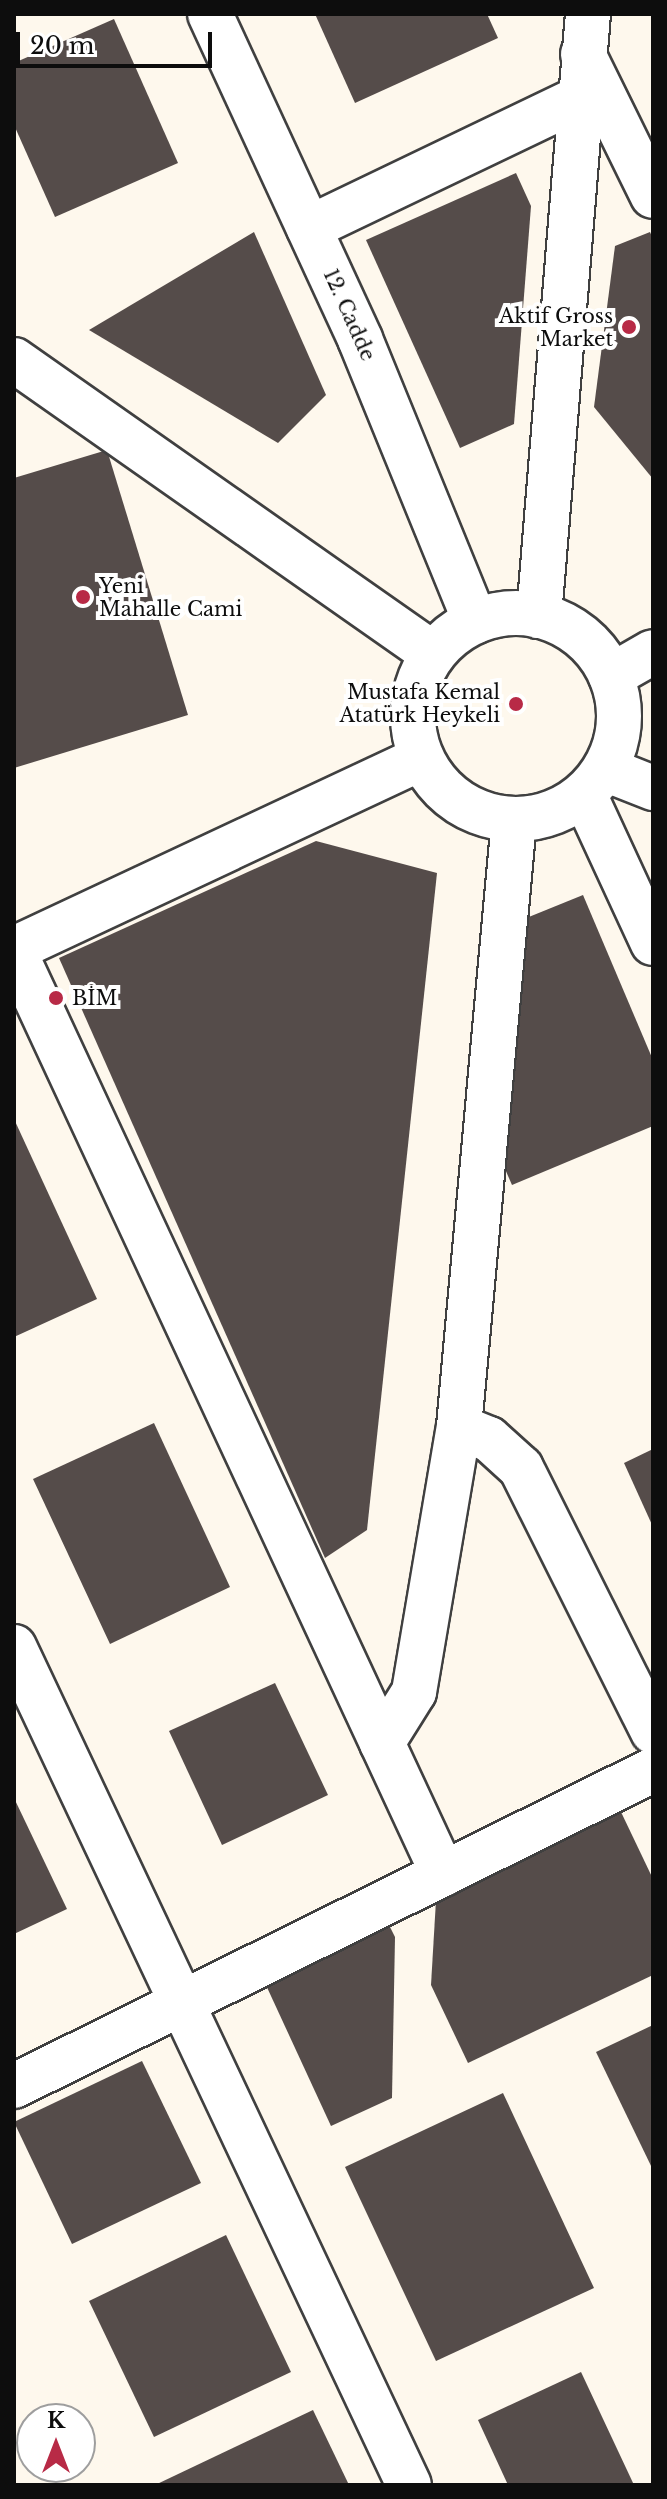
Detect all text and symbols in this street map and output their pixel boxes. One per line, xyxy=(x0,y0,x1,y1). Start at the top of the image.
scale bar xyxy=(20,16,216,66)
text: 20 m xyxy=(30,31,95,60)
street label: 12. Cadde xyxy=(318,265,380,365)
place label: Aktif Gross Market xyxy=(499,304,613,351)
marker: Aktif Gross Market xyxy=(620,318,638,336)
place label: Yeni Mahalle Cami xyxy=(99,574,242,621)
marker: Yeni Mahalle Cami xyxy=(74,588,92,606)
place label: Mustafa Kemal Atatürk Heykeli xyxy=(339,680,500,727)
marker: Mustafa Kemal Atatürk Heykeli xyxy=(507,695,525,713)
place label: BİM xyxy=(72,986,117,1010)
marker: BİM xyxy=(47,989,65,1007)
north arrow xyxy=(16,2403,96,2483)
text: K xyxy=(47,2407,65,2434)

